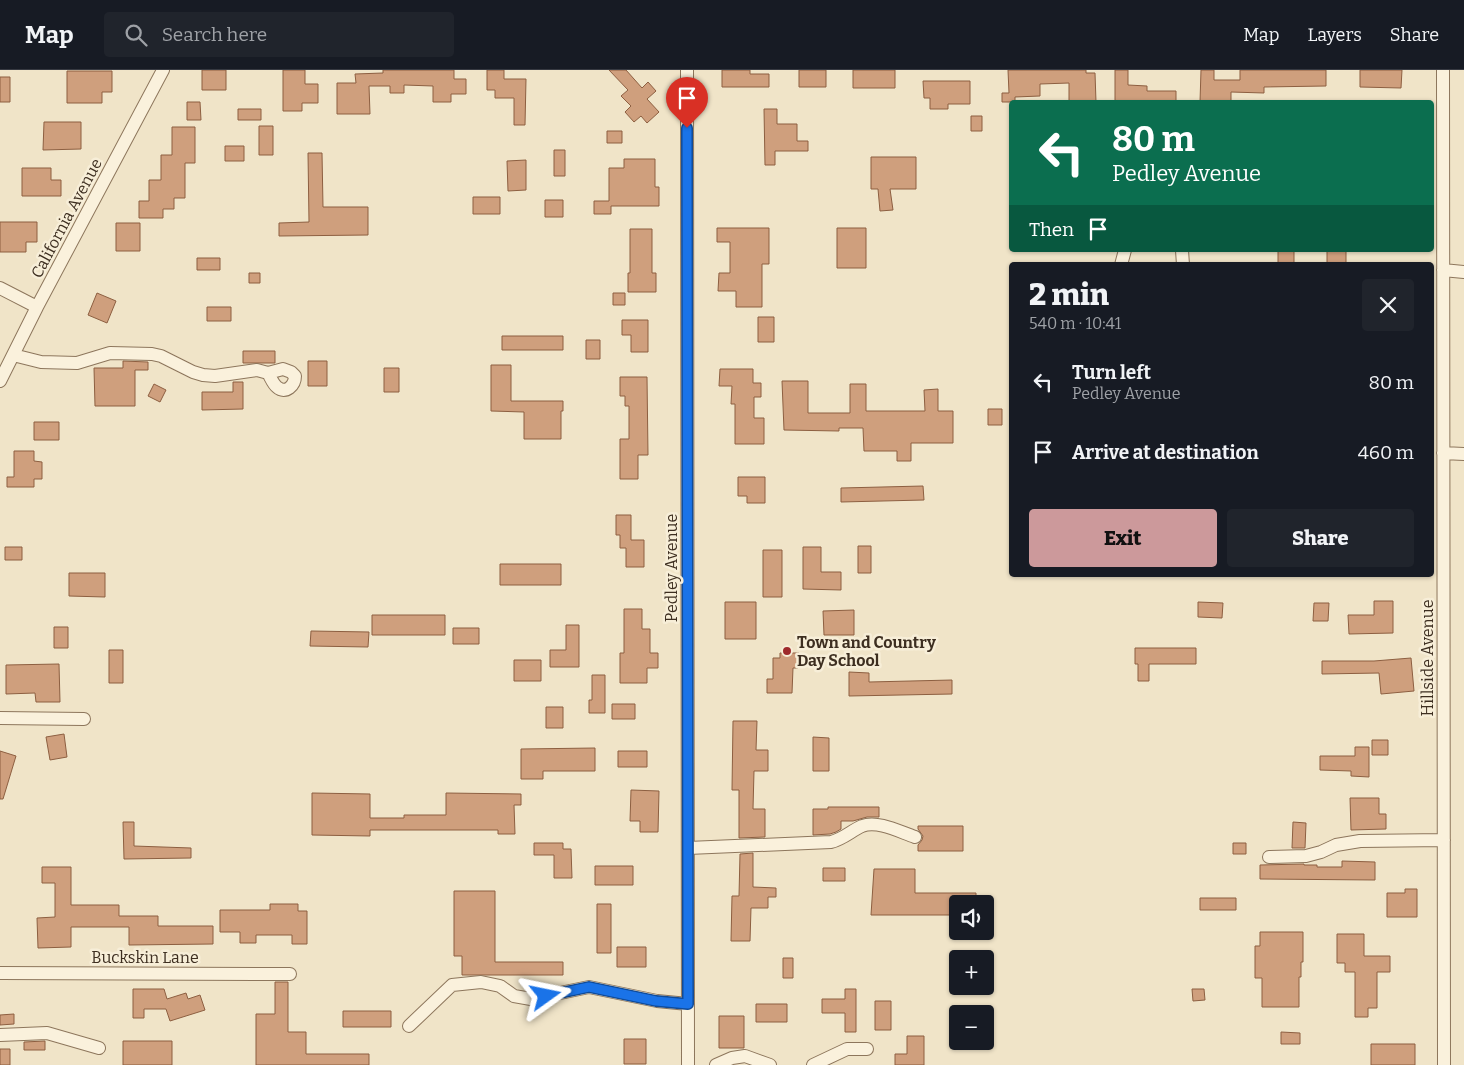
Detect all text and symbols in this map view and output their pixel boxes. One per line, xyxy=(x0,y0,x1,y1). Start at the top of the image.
search box xyxy=(104,12,454,57)
text: Map xyxy=(25,21,74,49)
icon: search xyxy=(122,21,150,49)
text: Search here xyxy=(162,23,267,46)
text: Map xyxy=(1243,24,1279,46)
text: Layers xyxy=(1307,24,1362,46)
text: Share xyxy=(1390,24,1439,46)
pin xyxy=(666,77,708,128)
icon: arrive xyxy=(673,84,701,112)
text: 80 m xyxy=(1112,118,1195,160)
icon: left xyxy=(1029,120,1094,185)
street label: California Avenue xyxy=(27,155,106,281)
text: Pedley Avenue xyxy=(1112,160,1261,187)
icon: arrive xyxy=(1084,215,1112,243)
text: Then xyxy=(1029,218,1074,241)
text: 2 min xyxy=(1029,277,1109,313)
button: close xyxy=(1362,279,1414,331)
text: 540 m · 10:41 xyxy=(1029,314,1121,333)
text: Turn left xyxy=(1072,361,1151,384)
icon: left xyxy=(1029,368,1057,396)
text: 80 m xyxy=(1368,371,1414,394)
text: Pedley Avenue xyxy=(1072,384,1180,403)
icon: arrive xyxy=(1029,438,1057,466)
text: Arrive at destination xyxy=(1072,441,1259,464)
text: 460 m xyxy=(1358,441,1414,464)
button: Exit xyxy=(1029,509,1217,567)
button: Share xyxy=(1227,509,1414,567)
street label: Pedley Avenue xyxy=(662,514,681,622)
street label: Hillside Avenue xyxy=(1418,600,1437,716)
place label: Town and Country Day School xyxy=(797,633,936,670)
marker: Town and Country Day School xyxy=(781,645,793,657)
map controls xyxy=(949,895,994,1050)
button: sound xyxy=(949,895,994,940)
street label: Buckskin Lane xyxy=(91,948,199,967)
button: + xyxy=(949,950,994,995)
position arrow xyxy=(519,969,571,1021)
button: − xyxy=(949,1005,994,1050)

